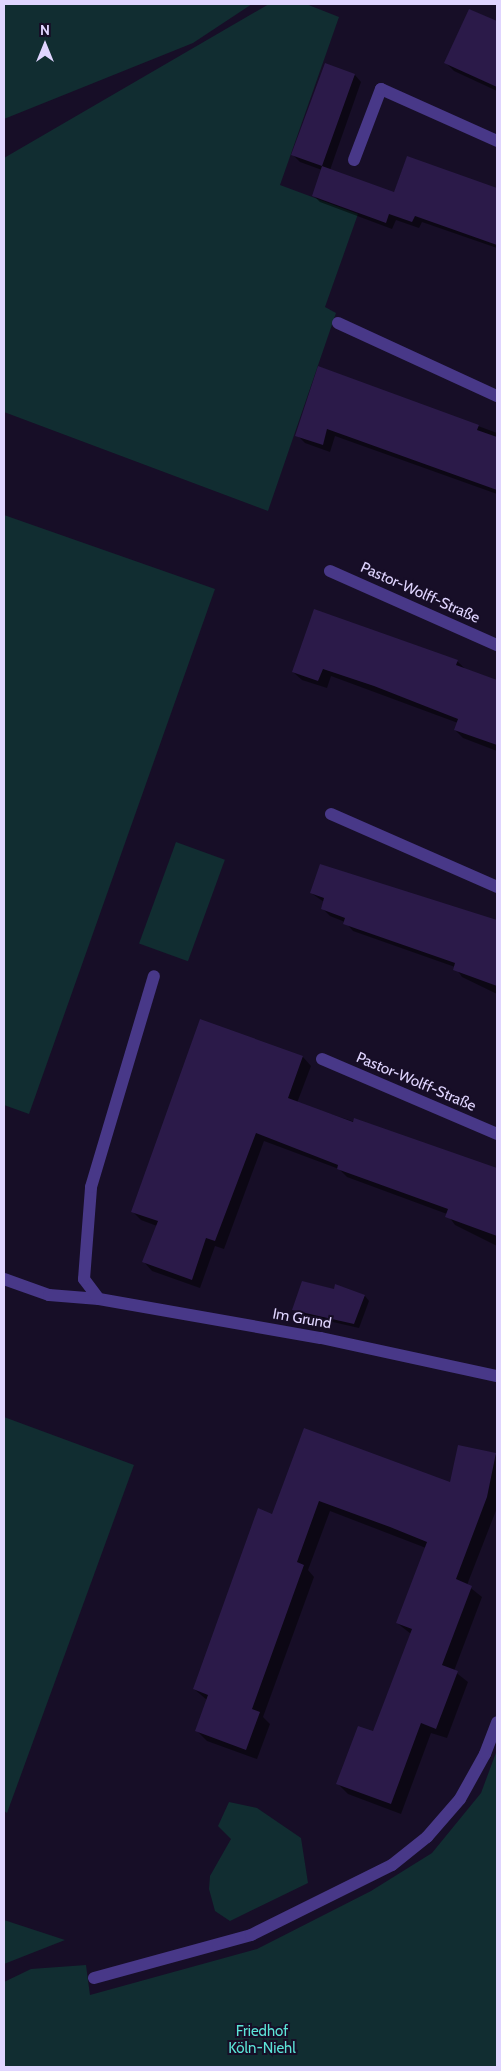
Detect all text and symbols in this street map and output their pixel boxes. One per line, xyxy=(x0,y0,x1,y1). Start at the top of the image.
north arrow xyxy=(20,20,70,70)
text: N xyxy=(40,21,50,39)
street label: Pastor-Wolff-Straße xyxy=(358,559,482,627)
street label: Pastor-Wolff-Straße xyxy=(353,1049,479,1115)
street label: Im Grund xyxy=(271,1305,333,1333)
park label: Friedhof Köln-Niehl xyxy=(228,2022,296,2057)

